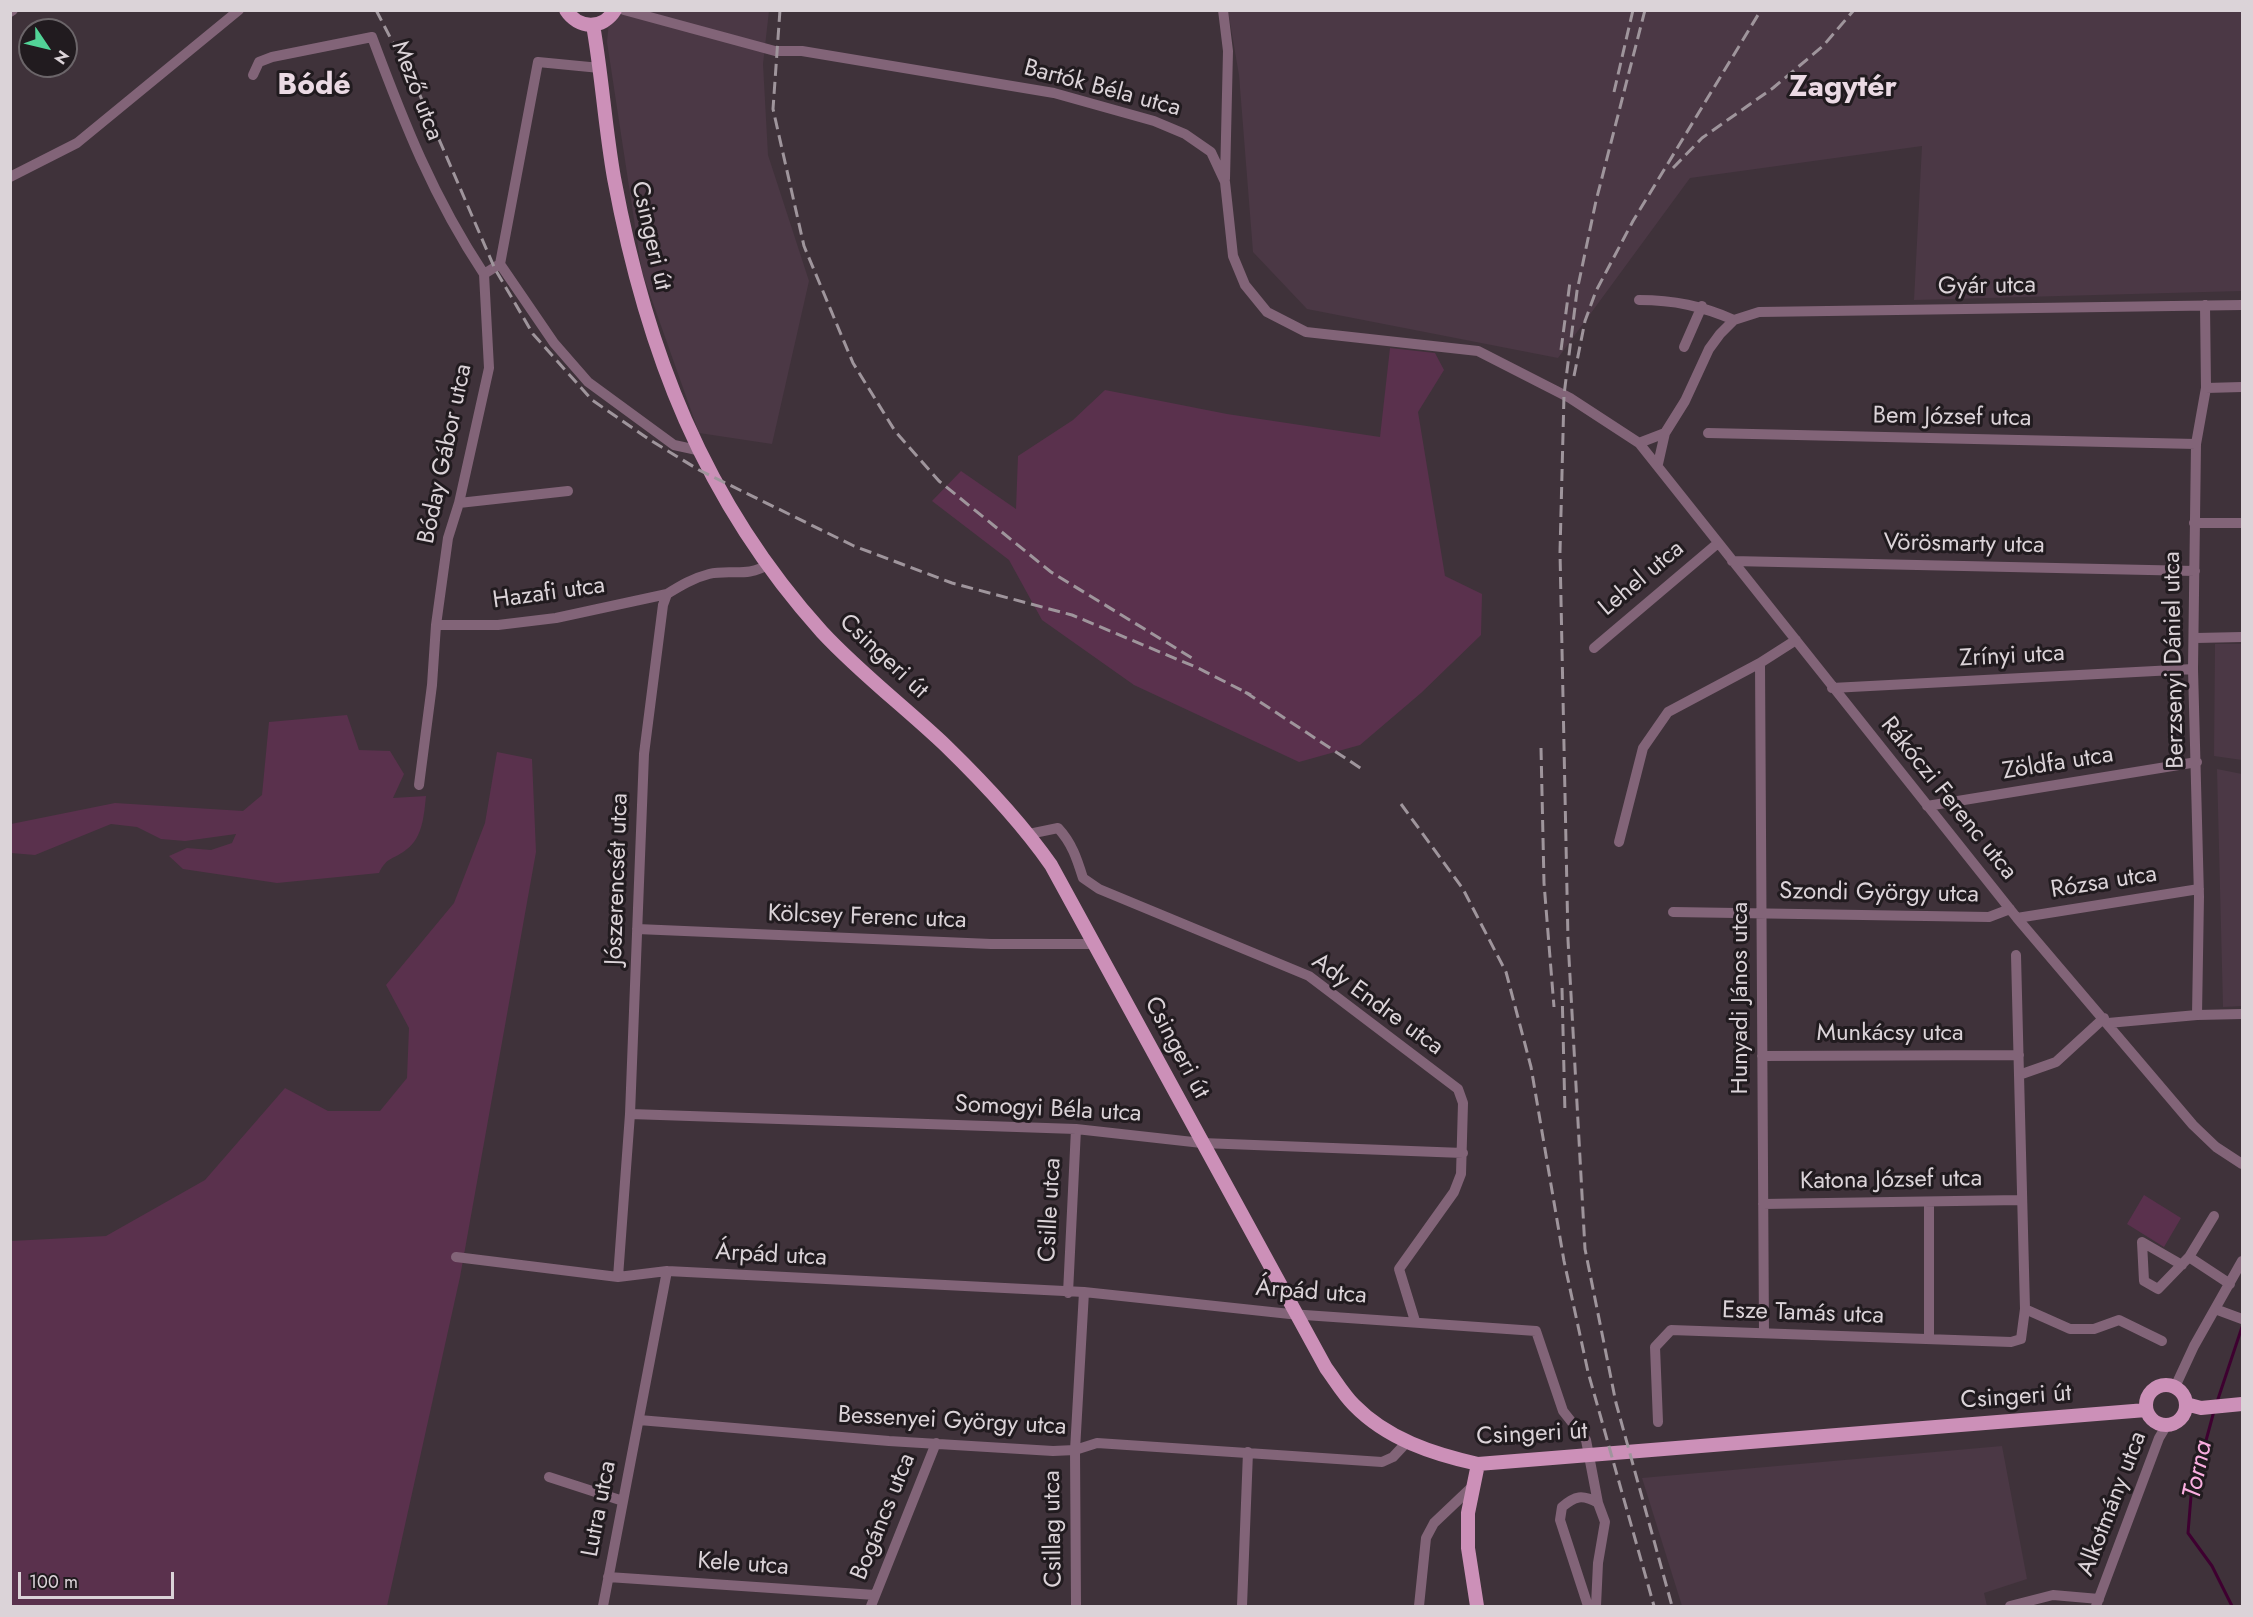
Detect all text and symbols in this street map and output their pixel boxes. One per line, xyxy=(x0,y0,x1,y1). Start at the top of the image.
north arrow xyxy=(18,18,78,78)
street label: Mező utca xyxy=(384,37,448,145)
text: N xyxy=(48,46,75,69)
street label: Bartók Béla utca xyxy=(1020,54,1184,124)
district label: Bódé xyxy=(277,69,351,105)
district label: Zagytér xyxy=(1789,71,1897,107)
street label: Csingeri út xyxy=(623,179,677,293)
street label: Gyár utca xyxy=(1938,272,2036,302)
street label: Bóday Gábor utca xyxy=(413,361,479,547)
street label: Bem József utca xyxy=(1872,402,2032,434)
street label: Vörösmarty utca xyxy=(1883,529,2045,561)
street label: Lehel utca xyxy=(1594,535,1690,623)
street label: Berzsenyi Dániel utca xyxy=(2159,551,2191,769)
street label: Hazafi utca xyxy=(491,572,607,616)
street label: Csingeri út xyxy=(833,609,933,705)
street label: Zrínyi utca xyxy=(1959,640,2065,674)
street label: Rákóczi Ferenc utca xyxy=(1874,712,2022,886)
street label: Zöldfa utca xyxy=(2001,741,2115,787)
street label: Jószerencsét utca xyxy=(601,792,635,966)
street label: Rózsa utca xyxy=(2049,860,2159,906)
street label: Szondi György utca xyxy=(1779,878,1979,910)
street label: Kölcsey Ferenc utca xyxy=(767,900,967,936)
street label: Hunyadi János utca xyxy=(1727,902,1755,1094)
street label: Ady Endre utca xyxy=(1306,948,1448,1062)
street label: Csingeri út xyxy=(1137,992,1215,1104)
street label: Munkácsy utca xyxy=(1817,1020,1963,1048)
street label: Somogyi Béla utca xyxy=(954,1091,1142,1129)
street label: Csille utca xyxy=(1034,1157,1068,1263)
street label: Katona József utca xyxy=(1800,1165,1982,1197)
street label: Árpád utca xyxy=(714,1239,828,1273)
street label: Árpád utca xyxy=(1254,1275,1368,1311)
street label: Esze Tamás utca xyxy=(1722,1297,1884,1331)
street label: Csingeri út xyxy=(1960,1380,2072,1416)
street label: Bessenyei György utca xyxy=(837,1402,1067,1442)
street label: Csingeri út xyxy=(1476,1418,1588,1452)
street label: Alkotmány utca xyxy=(2072,1428,2154,1580)
water label: Torna xyxy=(2178,1438,2220,1502)
street label: Bogáncs utca xyxy=(846,1449,922,1585)
street label: Lutra utca xyxy=(577,1459,623,1559)
street label: Csillag utca xyxy=(1039,1470,1069,1588)
street label: Kele utca xyxy=(696,1547,790,1583)
scale bar xyxy=(21,1560,177,1598)
text: 100 m xyxy=(29,1569,78,1595)

